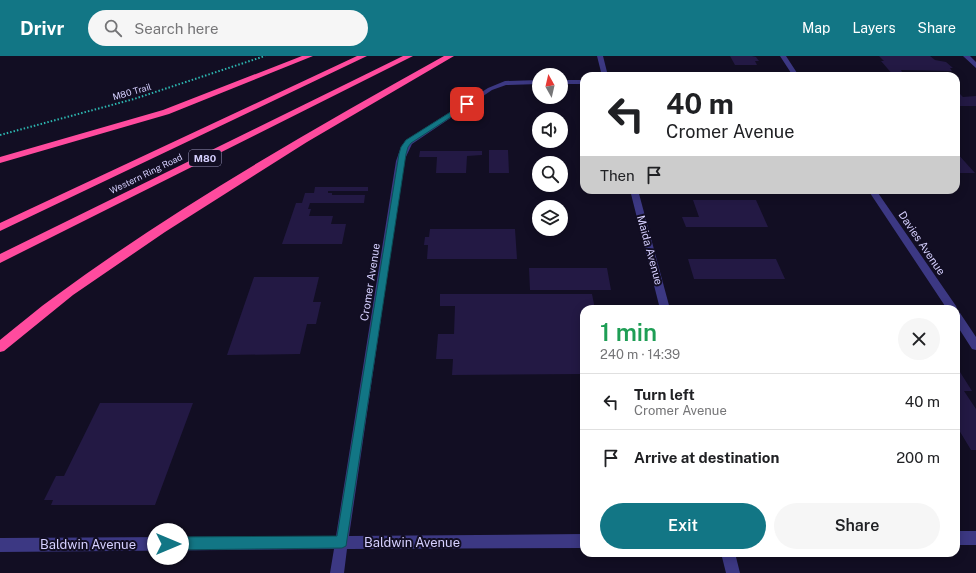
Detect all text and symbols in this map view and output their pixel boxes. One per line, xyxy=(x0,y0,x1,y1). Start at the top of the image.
search box xyxy=(88,10,368,46)
text: Drivr xyxy=(20,17,64,39)
icon: search xyxy=(102,17,124,39)
text: Search here xyxy=(134,20,219,37)
text: Map xyxy=(802,20,830,36)
text: Layers xyxy=(852,20,896,36)
text: Share xyxy=(918,20,956,36)
north arrow xyxy=(532,68,568,104)
map controls xyxy=(532,68,568,236)
street label: M80 Trail xyxy=(111,81,153,102)
pin xyxy=(450,87,484,121)
text: 40 m xyxy=(666,87,734,120)
icon: left xyxy=(600,88,652,140)
icon: arrive xyxy=(456,93,478,115)
button: sound xyxy=(532,112,568,148)
text: Cromer Avenue xyxy=(666,121,794,142)
road number: M80 xyxy=(189,150,221,166)
street label: Western Ring Road xyxy=(108,151,184,196)
button: search xyxy=(532,156,568,192)
icon: arrive xyxy=(643,164,665,186)
text: Then xyxy=(600,167,635,184)
button: layers xyxy=(532,200,568,236)
street label: Davies Avenue xyxy=(896,209,948,277)
street label: Maida Avenue xyxy=(635,214,665,286)
street label: Cromer Avenue xyxy=(358,242,382,322)
text: 1 min xyxy=(600,318,657,346)
button: close xyxy=(898,318,940,360)
text: 240 m · 14:39 xyxy=(600,347,680,362)
text: Turn left xyxy=(634,386,695,403)
icon: left xyxy=(600,391,622,413)
text: 40 m xyxy=(905,393,940,410)
text: Cromer Avenue xyxy=(634,403,727,418)
icon: arrive xyxy=(600,447,622,469)
text: Arrive at destination xyxy=(634,449,779,466)
text: 200 m xyxy=(896,449,940,466)
button: Exit xyxy=(600,503,766,549)
button: Share xyxy=(774,503,940,549)
position arrow xyxy=(147,523,189,565)
street label: Baldwin Avenue xyxy=(364,535,460,550)
street label: Baldwin Avenue xyxy=(40,537,136,552)

